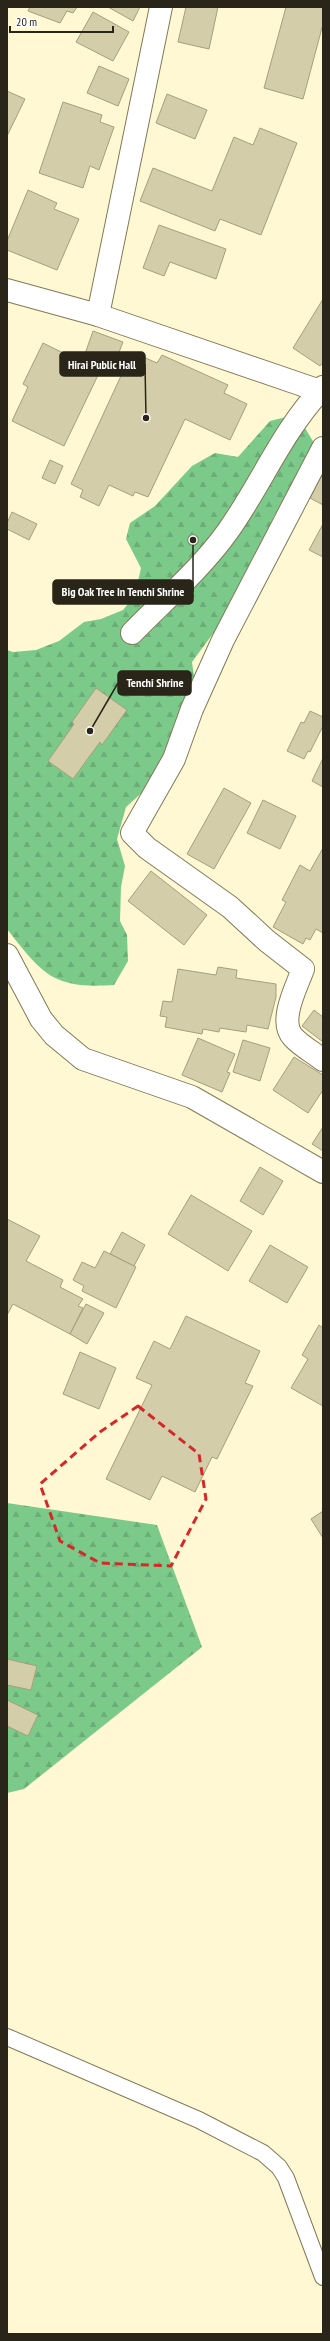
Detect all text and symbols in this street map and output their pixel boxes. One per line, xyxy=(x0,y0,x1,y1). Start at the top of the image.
scale bar xyxy=(10,8,113,34)
text: 20 m xyxy=(16,14,37,29)
callout: Hirai Public Hall xyxy=(60,352,145,376)
text: Hirai Public Hall xyxy=(68,357,136,372)
callout: Big Oak Tree In Tenchi Shrine xyxy=(53,580,193,604)
text: Big Oak Tree In Tenchi Shrine xyxy=(62,584,184,599)
callout: Tenchi Shrine xyxy=(118,671,191,695)
text: Tenchi Shrine xyxy=(126,675,184,690)

